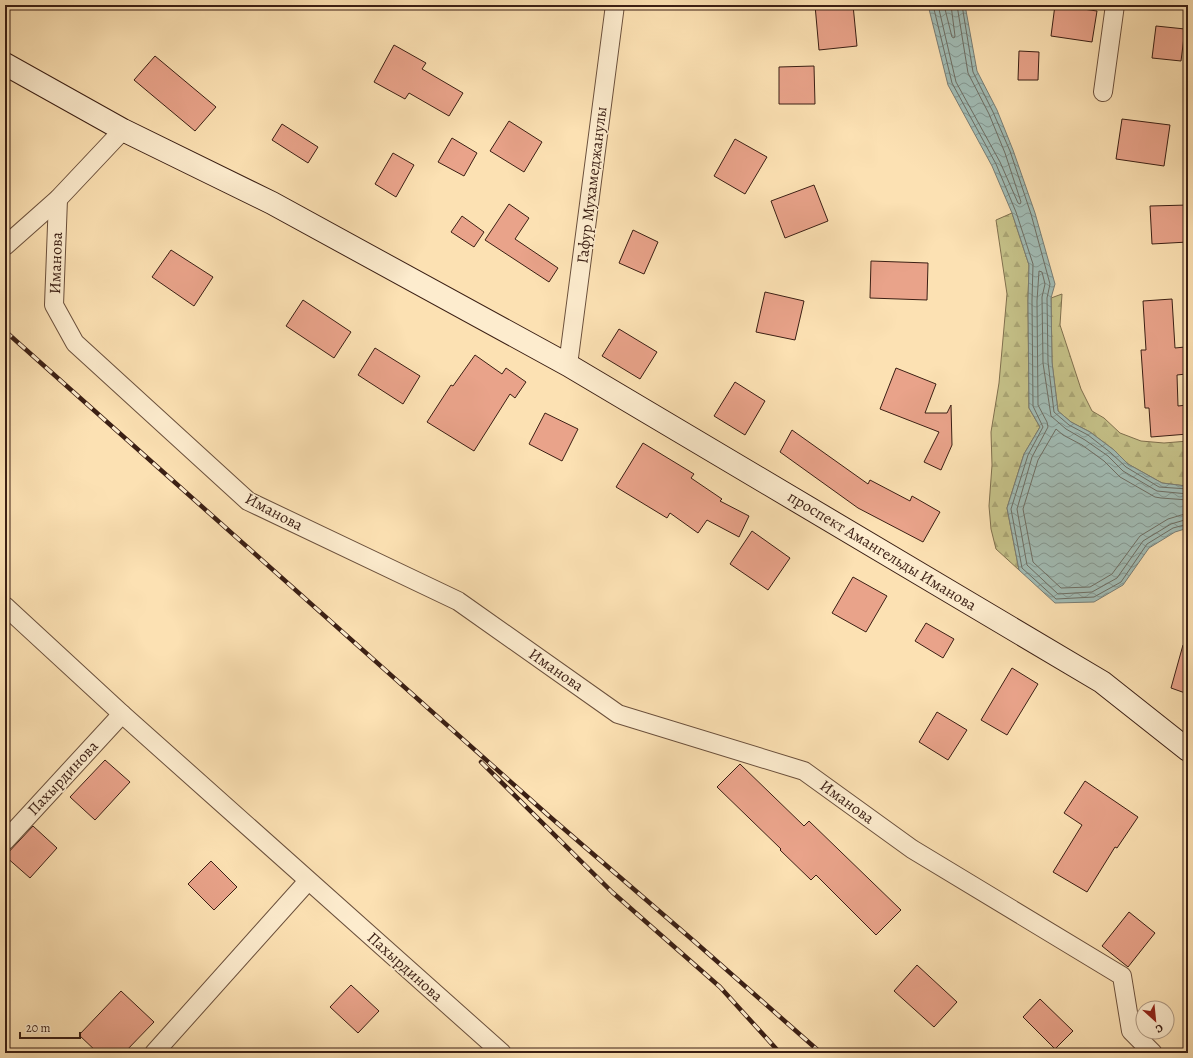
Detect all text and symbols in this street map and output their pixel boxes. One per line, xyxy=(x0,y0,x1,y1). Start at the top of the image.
street label: Гафур Мухамеджанулы xyxy=(571,105,613,265)
street label: Иманова xyxy=(44,231,68,295)
street label: проспект Амангельды Иманова xyxy=(783,486,981,617)
street label: Иманова xyxy=(241,488,307,537)
street label: Иманова xyxy=(524,643,588,697)
street label: Пахырдинова xyxy=(23,735,104,820)
street label: Иманова xyxy=(815,775,879,830)
street label: Пахырдинова xyxy=(362,927,448,1007)
north arrow xyxy=(1135,1000,1175,1040)
scale bar xyxy=(20,1014,80,1040)
text: 20 m xyxy=(26,1020,50,1036)
text: С xyxy=(1153,1020,1166,1037)

